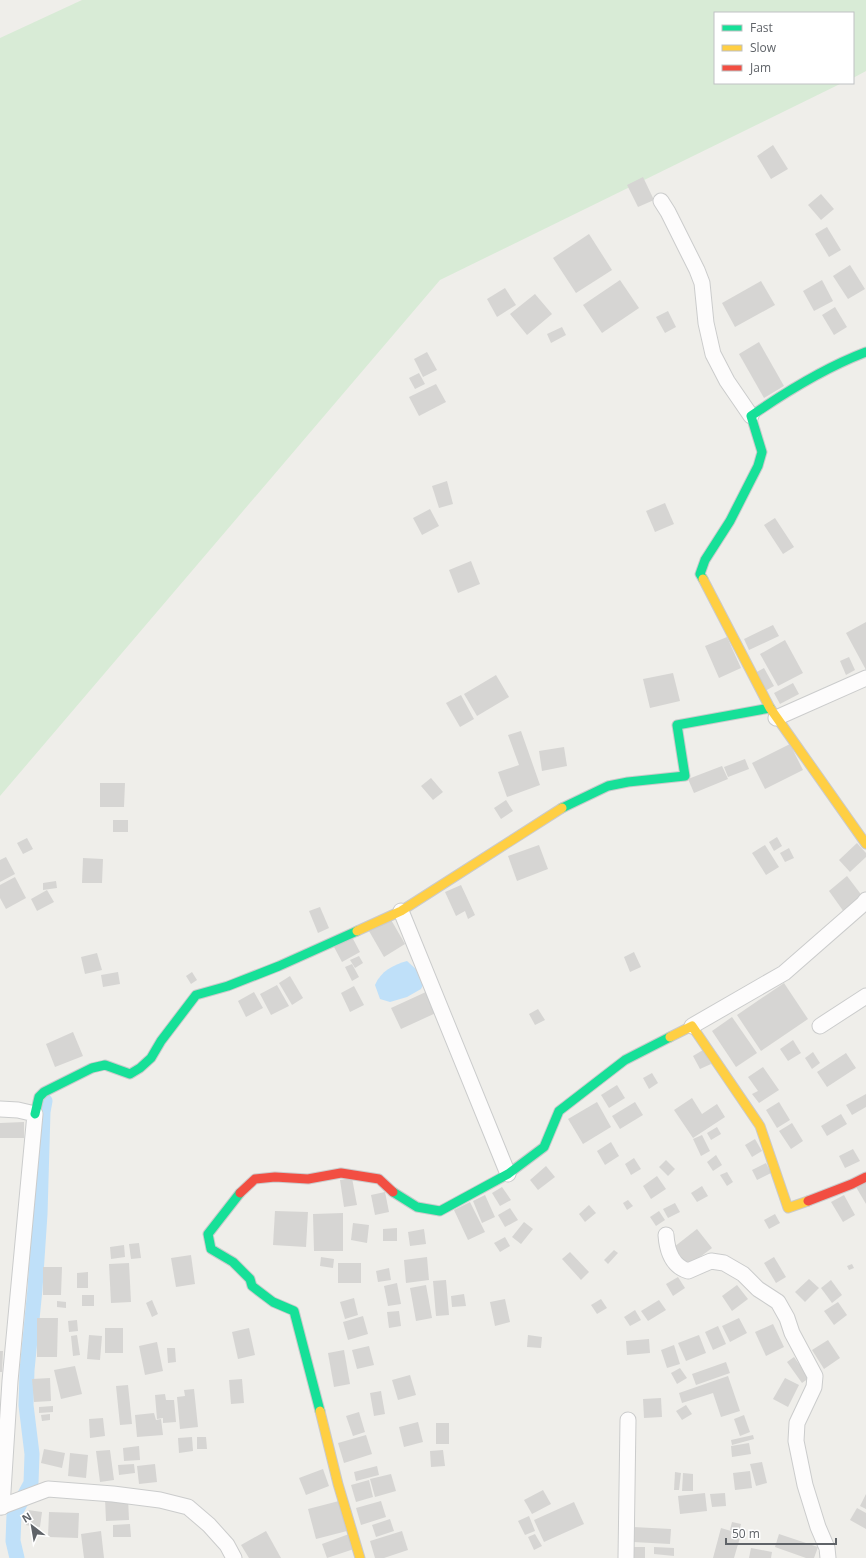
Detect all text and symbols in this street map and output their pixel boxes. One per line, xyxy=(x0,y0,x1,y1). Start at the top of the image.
legend xyxy=(714,12,854,84)
text: Fast xyxy=(750,19,773,36)
text: Slow xyxy=(750,39,777,56)
text: Jam xyxy=(749,59,771,76)
north arrow xyxy=(12,1506,52,1546)
text: N xyxy=(19,1508,34,1526)
scale bar xyxy=(726,1520,836,1546)
text: 50 m xyxy=(732,1525,760,1542)

